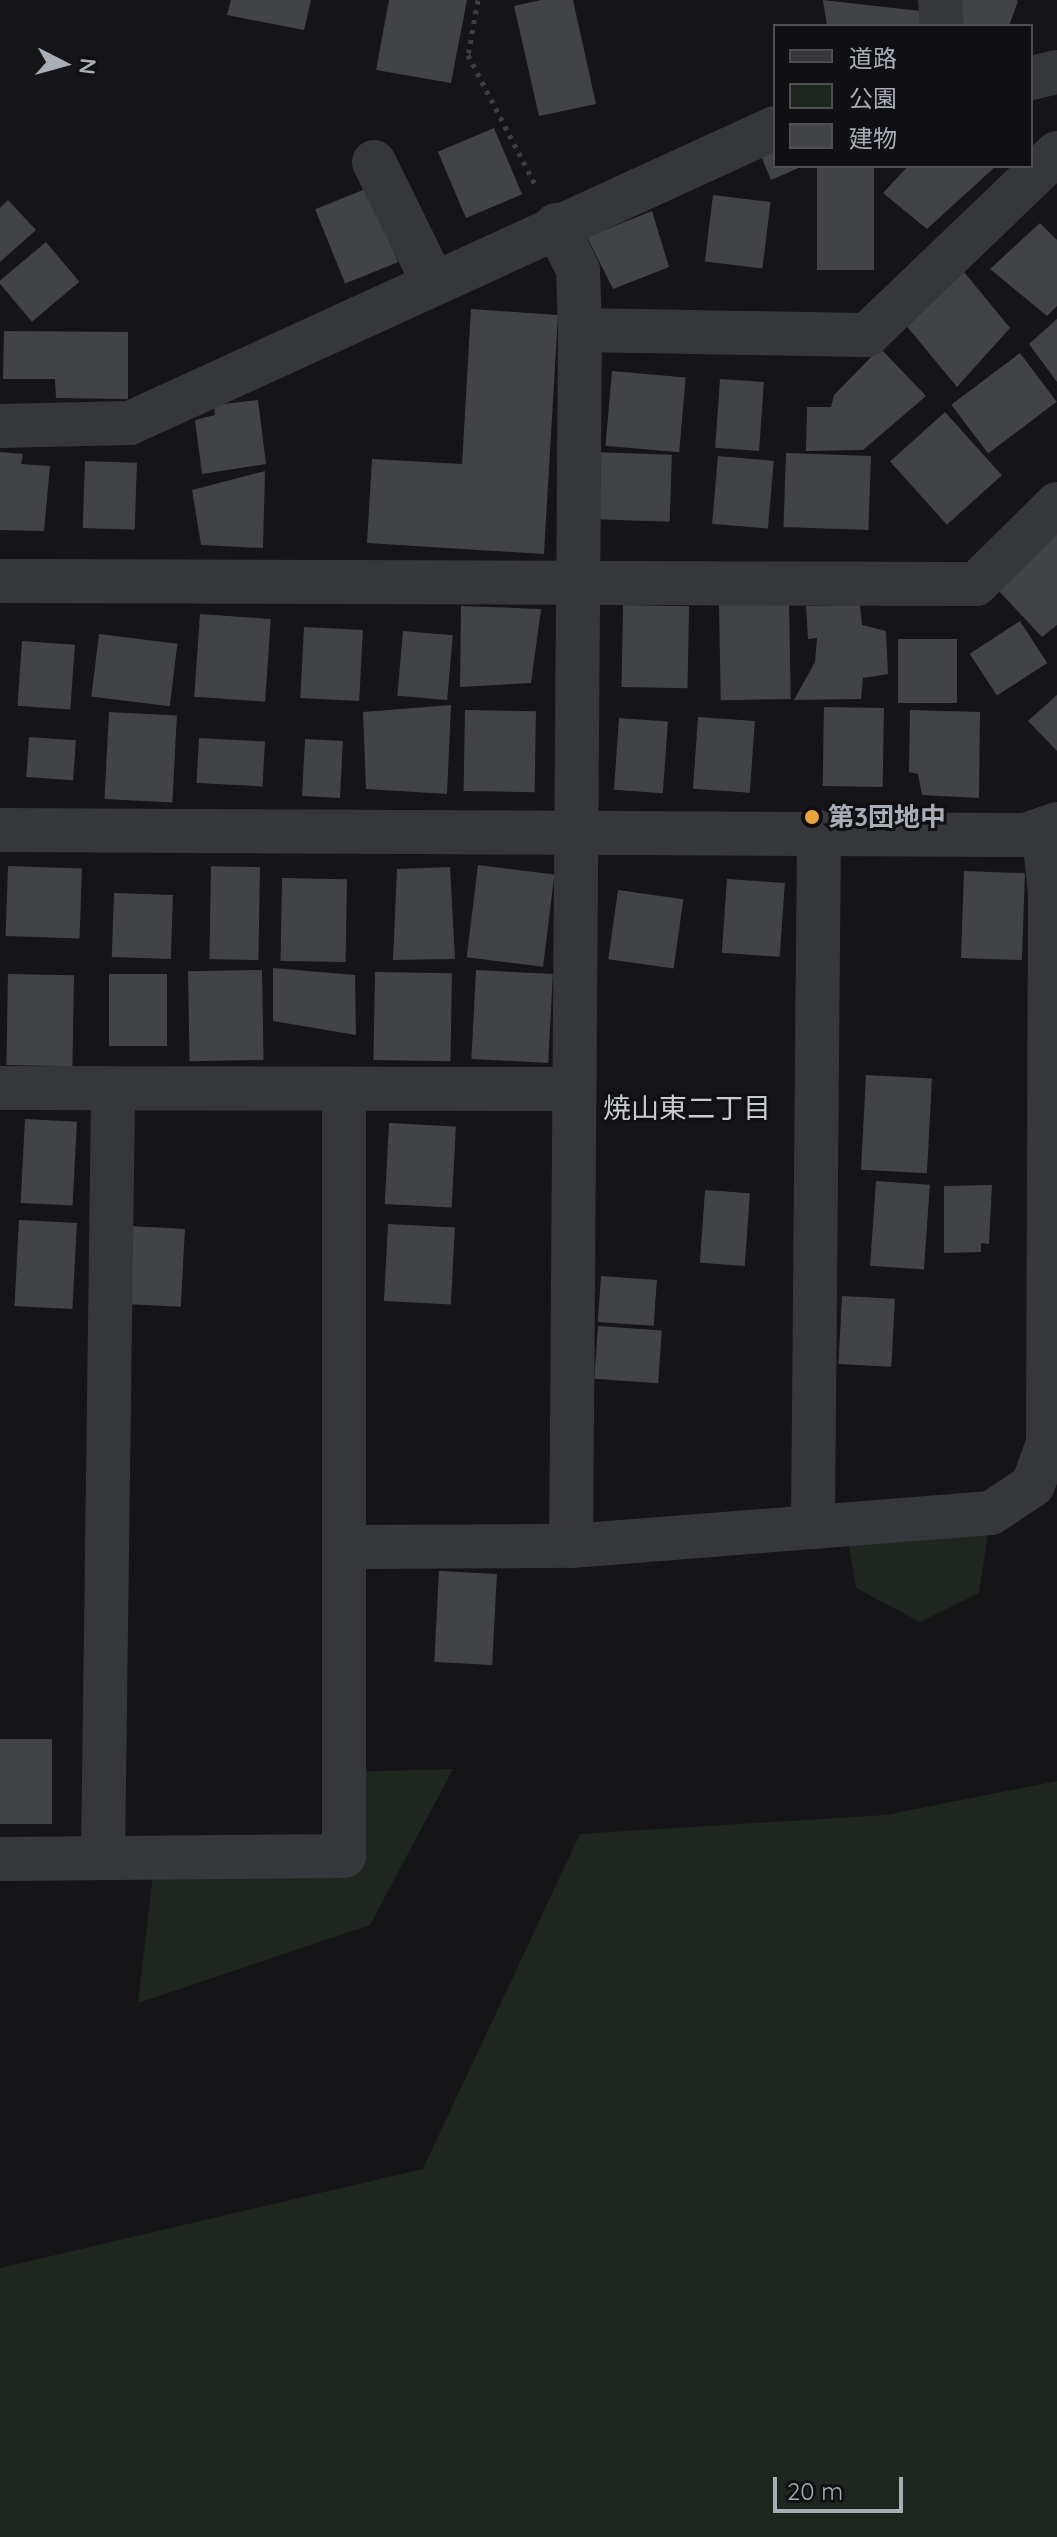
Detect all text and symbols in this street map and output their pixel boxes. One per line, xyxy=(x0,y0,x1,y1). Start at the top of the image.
north arrow xyxy=(24,24,104,104)
legend xyxy=(773,24,1033,168)
text: 道路 xyxy=(849,43,897,73)
text: N xyxy=(73,57,103,76)
text: 公園 xyxy=(849,83,897,113)
text: 建物 xyxy=(849,123,897,153)
place label: 第3団地中 xyxy=(828,801,946,833)
marker: 第3団地中 xyxy=(803,808,821,826)
district label: 焼山東二丁目 xyxy=(603,1091,771,1125)
scale bar xyxy=(777,2461,907,2511)
text: 20 m xyxy=(787,2476,843,2506)

